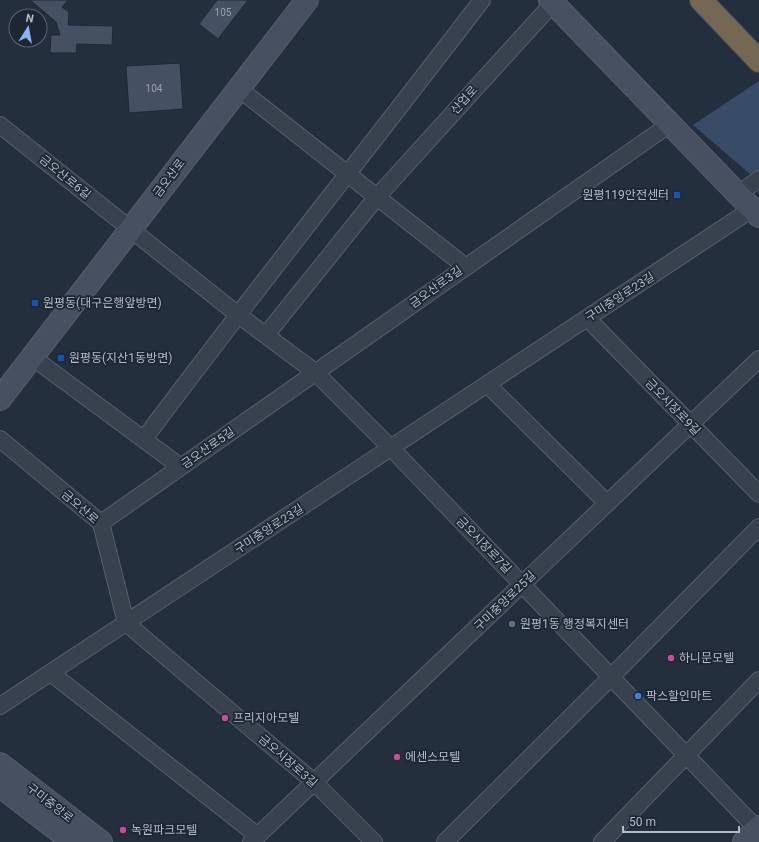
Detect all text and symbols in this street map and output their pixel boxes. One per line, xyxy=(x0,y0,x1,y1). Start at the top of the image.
house number: 105 xyxy=(215,7,232,18)
north arrow xyxy=(8,8,48,48)
text: N xyxy=(25,12,35,26)
house number: 104 xyxy=(146,83,163,94)
street label: 산업로 xyxy=(448,83,480,117)
street label: 금오산로6길 xyxy=(37,152,93,202)
street label: 금오산로 xyxy=(150,156,188,200)
place label: 원평119안전센터 xyxy=(583,188,669,202)
marker: 원평119안전센터 xyxy=(672,190,682,200)
street label: 금오산로3길 xyxy=(407,263,465,311)
street label: 구미중앙로23길 xyxy=(583,269,657,325)
place label: 원평동(대구은행앞방면) xyxy=(43,296,162,310)
marker: 원평동(대구은행앞방면) xyxy=(30,298,40,308)
place label: 원평동(지산1동방면) xyxy=(69,351,172,365)
marker: 원평동(지산1동방면) xyxy=(56,353,66,363)
street label: 금오시장로9길 xyxy=(643,376,703,438)
street label: 금오산로5길 xyxy=(179,424,237,472)
street label: 금오산로 xyxy=(59,487,101,527)
street label: 구미중앙로23길 xyxy=(232,501,306,557)
street label: 금오시장로7길 xyxy=(454,514,514,576)
street label: 구미중앙로25길 xyxy=(471,568,539,634)
place label: 원평1동 행정복지센터 xyxy=(520,617,629,631)
marker: 원평1동 행정복지센터 xyxy=(507,619,517,629)
place label: 하니문모텔 xyxy=(679,651,734,665)
marker: 하니문모텔 xyxy=(666,653,676,663)
place label: 팍스할인마트 xyxy=(646,689,712,703)
marker: 팍스할인마트 xyxy=(633,691,643,701)
place label: 프리지아모텔 xyxy=(233,711,299,725)
marker: 프리지아모텔 xyxy=(220,713,230,723)
street label: 금오시장로3길 xyxy=(256,732,320,790)
place label: 에센스모텔 xyxy=(405,750,460,764)
marker: 에센스모텔 xyxy=(392,752,402,762)
street label: 구미중앙로 xyxy=(24,780,76,826)
scale bar xyxy=(623,808,739,834)
text: 50 m xyxy=(629,815,656,829)
place label: 녹원파크모텔 xyxy=(131,823,197,837)
marker: 녹원파크모텔 xyxy=(118,825,128,835)

